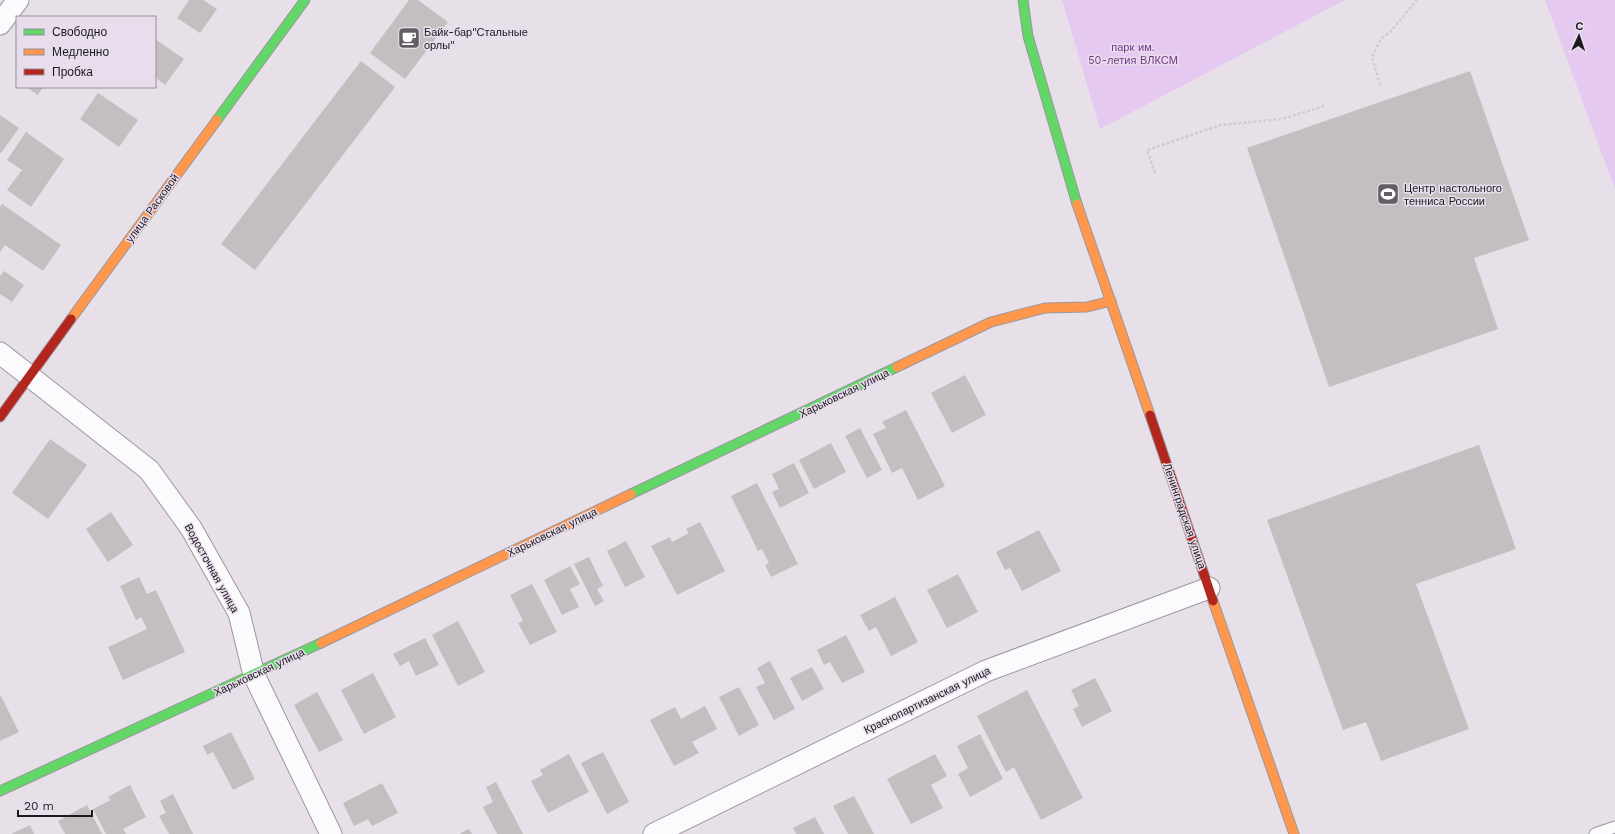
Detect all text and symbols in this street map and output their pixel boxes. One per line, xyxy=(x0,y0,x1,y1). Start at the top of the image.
legend xyxy=(16,16,156,88)
north arrow xyxy=(1559,16,1599,56)
text: С xyxy=(1575,20,1584,33)
text: Свободно xyxy=(52,25,107,39)
cafe icon: Байк-бар"Стальные орлы" xyxy=(396,25,422,51)
place label: Байк-бар"Стальные орлы" xyxy=(424,26,528,52)
park label: парк им. 50-летия ВЛКСМ xyxy=(1088,41,1178,67)
text: Медленно xyxy=(52,45,109,59)
text: Пробка xyxy=(52,65,93,79)
street label: улица Расковой xyxy=(123,171,182,245)
sports icon: Центр настольного тенниса России xyxy=(1375,181,1401,207)
place label: Центр настольного тенниса России xyxy=(1404,182,1502,208)
street label: Харьковская улица xyxy=(797,366,892,421)
street label: Ленинградская улица xyxy=(1160,462,1209,572)
street label: Харьковская улица xyxy=(505,505,600,560)
street label: Водосточная улица xyxy=(182,521,242,616)
street label: Харьковская улица xyxy=(212,645,307,699)
street label: Краснопартизанская улица xyxy=(862,664,993,737)
scale bar xyxy=(18,792,92,818)
text: 20 m xyxy=(24,799,54,813)

